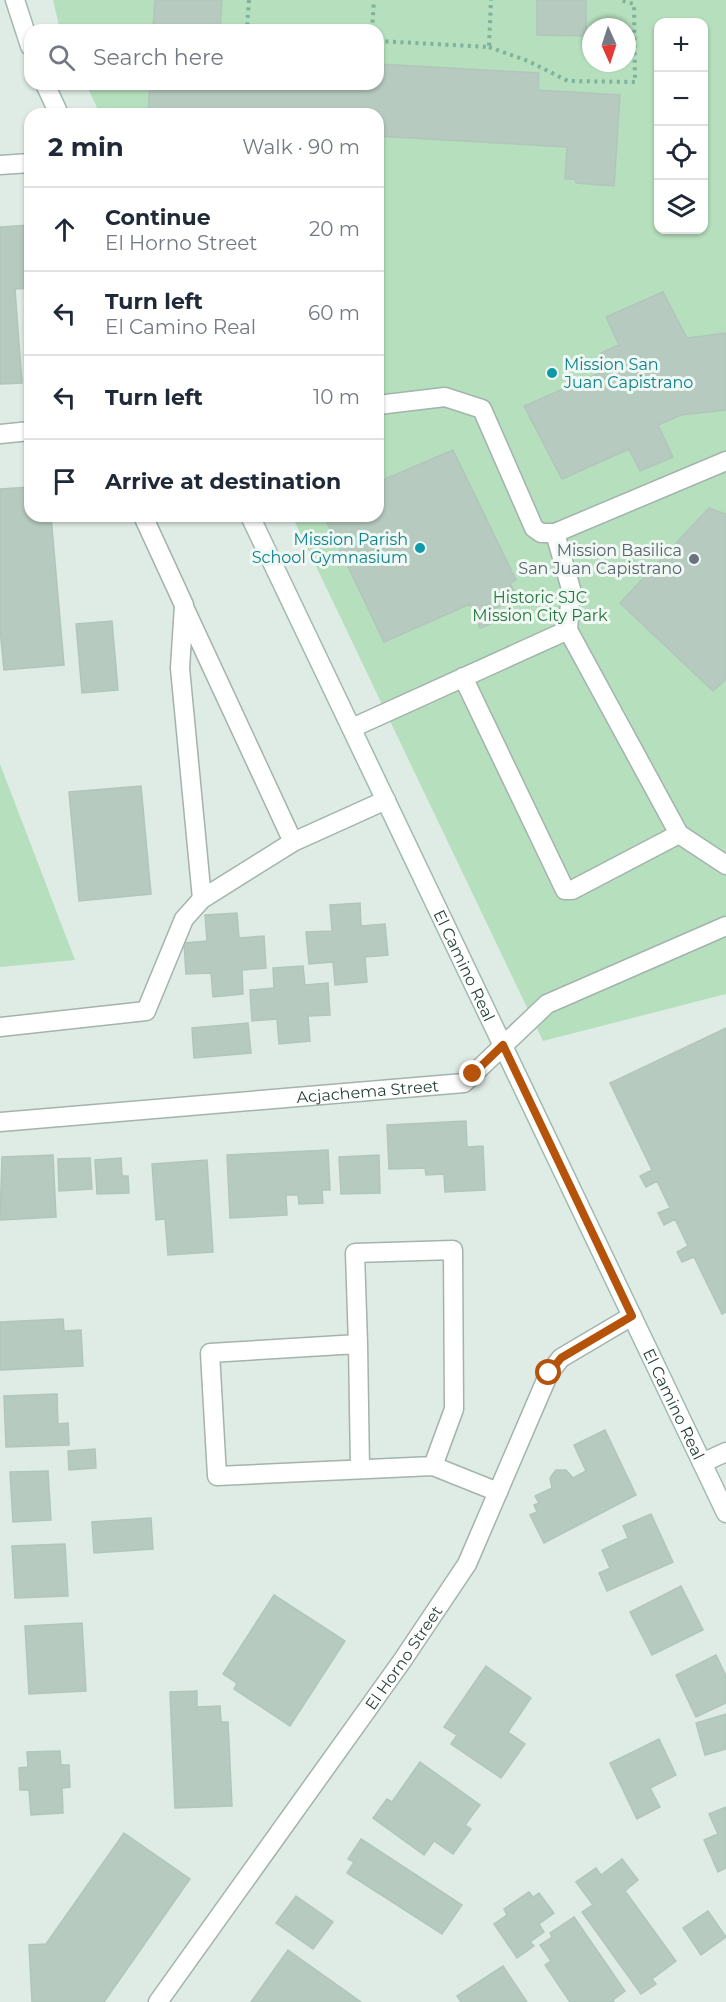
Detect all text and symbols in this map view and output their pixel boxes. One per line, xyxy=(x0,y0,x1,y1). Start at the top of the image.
north arrow xyxy=(582,18,636,72)
map controls xyxy=(654,18,708,234)
button: + xyxy=(654,18,708,72)
search box xyxy=(24,24,384,90)
icon: search xyxy=(45,41,78,74)
text: Search here xyxy=(93,44,224,71)
button: − xyxy=(654,72,708,126)
button: locate xyxy=(654,126,708,180)
text: 2 min xyxy=(48,131,124,163)
text: Walk · 90 m xyxy=(242,135,360,159)
button: layers xyxy=(654,180,708,234)
text: Continue xyxy=(105,204,211,231)
icon: ahead xyxy=(48,213,81,246)
text: 20 m xyxy=(309,217,360,241)
text: El Horno Street xyxy=(105,231,257,255)
text: Turn left xyxy=(105,288,203,315)
icon: left xyxy=(48,297,81,330)
text: 60 m xyxy=(308,301,360,325)
text: El Camino Real xyxy=(105,315,256,339)
place label: Mission San Juan Capistrano xyxy=(563,355,693,392)
marker: Mission San Juan Capistrano xyxy=(545,366,559,380)
icon: left xyxy=(48,381,81,414)
text: Turn left xyxy=(105,384,203,411)
text: 10 m xyxy=(313,385,360,409)
icon: arrive xyxy=(48,465,81,498)
text: Arrive at destination xyxy=(105,468,341,495)
place label: Mission Parish School Gymnasium xyxy=(252,530,408,567)
marker: Mission Parish School Gymnasium xyxy=(413,541,427,555)
place label: Mission Basilica San Juan Capistrano xyxy=(518,541,682,578)
marker: Mission Basilica San Juan Capistrano xyxy=(687,552,701,566)
park label: Historic SJC Mission City Park xyxy=(472,588,608,625)
street label: El Camino Real xyxy=(429,907,499,1024)
route end xyxy=(459,1060,485,1086)
street label: Acjachema Street xyxy=(296,1076,440,1107)
street label: El Camino Real xyxy=(639,1345,708,1463)
route start xyxy=(535,1359,561,1385)
street label: El Horno Street xyxy=(361,1602,447,1713)

